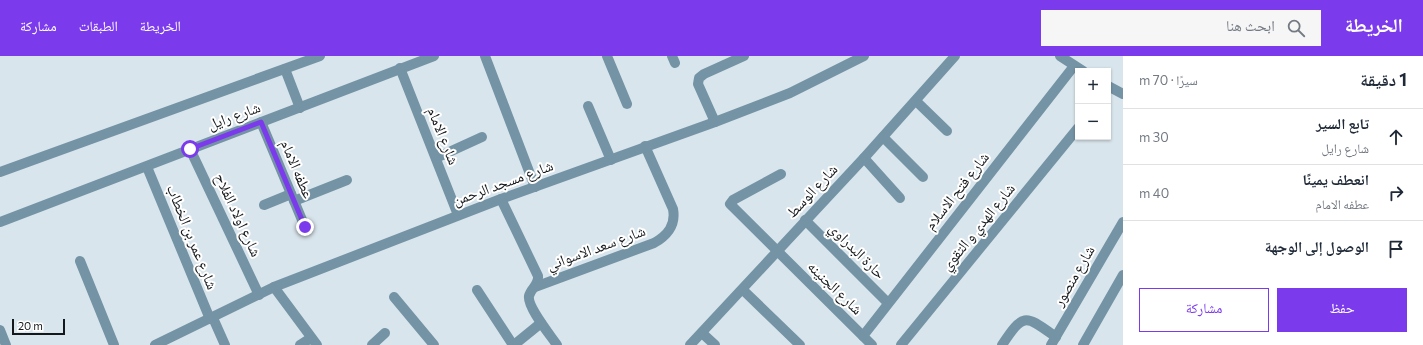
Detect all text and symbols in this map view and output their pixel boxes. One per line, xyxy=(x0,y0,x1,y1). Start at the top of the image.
search box xyxy=(1041,10,1321,46)
text: الخريطة xyxy=(1345,13,1403,36)
text: ابحث هنا xyxy=(1226,16,1275,34)
text: مشاركة xyxy=(20,17,57,34)
text: الطبقات xyxy=(79,17,118,34)
text: الخريطة xyxy=(140,17,181,34)
icon: search xyxy=(1285,17,1307,39)
map controls xyxy=(1075,68,1111,140)
button: + xyxy=(1075,68,1111,104)
text: 1 دقيقة xyxy=(1360,69,1407,90)
text: سيرًا · 70 m xyxy=(1139,72,1198,88)
street label: شارع رايل xyxy=(205,97,263,135)
street label: شارع الامام xyxy=(422,104,464,168)
button: − xyxy=(1075,104,1111,140)
text: تابع السير xyxy=(1316,114,1369,132)
icon: ahead xyxy=(1385,126,1407,148)
text: 30 m xyxy=(1139,129,1169,145)
street label: عطفه الامام xyxy=(276,137,318,202)
route start xyxy=(181,140,199,158)
text: شارع رايل xyxy=(1322,140,1369,156)
street label: شارع فتح الاسلام xyxy=(920,148,994,234)
street label: شارع مسجد الرحمن xyxy=(450,156,556,210)
street label: شارع الوسط xyxy=(782,160,842,222)
street label: شارع اولاد الفلاح xyxy=(210,170,266,260)
text: انعطف يمينًا xyxy=(1303,170,1369,188)
street label: شارع الهدي و التقوي xyxy=(936,179,1021,276)
street label: شارع عمر بن الخطاب xyxy=(162,182,222,293)
icon: right xyxy=(1385,182,1407,204)
text: 40 m xyxy=(1139,185,1169,201)
text: عطفه الامام xyxy=(1315,196,1369,212)
route end xyxy=(296,218,314,236)
street label: حارة البدراوي xyxy=(823,218,890,285)
street label: شارع سعد الاسواني xyxy=(544,221,649,277)
text: الوصول إلى الوجهة xyxy=(1265,237,1369,255)
icon: arrive xyxy=(1385,238,1407,260)
street label: شارع منصور xyxy=(1048,242,1099,311)
street label: شارع الجنينه xyxy=(803,257,867,319)
button: مشاركة xyxy=(1139,288,1269,332)
button: حفظ xyxy=(1277,288,1407,332)
scale bar xyxy=(12,317,65,336)
text: 20 m xyxy=(18,319,43,332)

